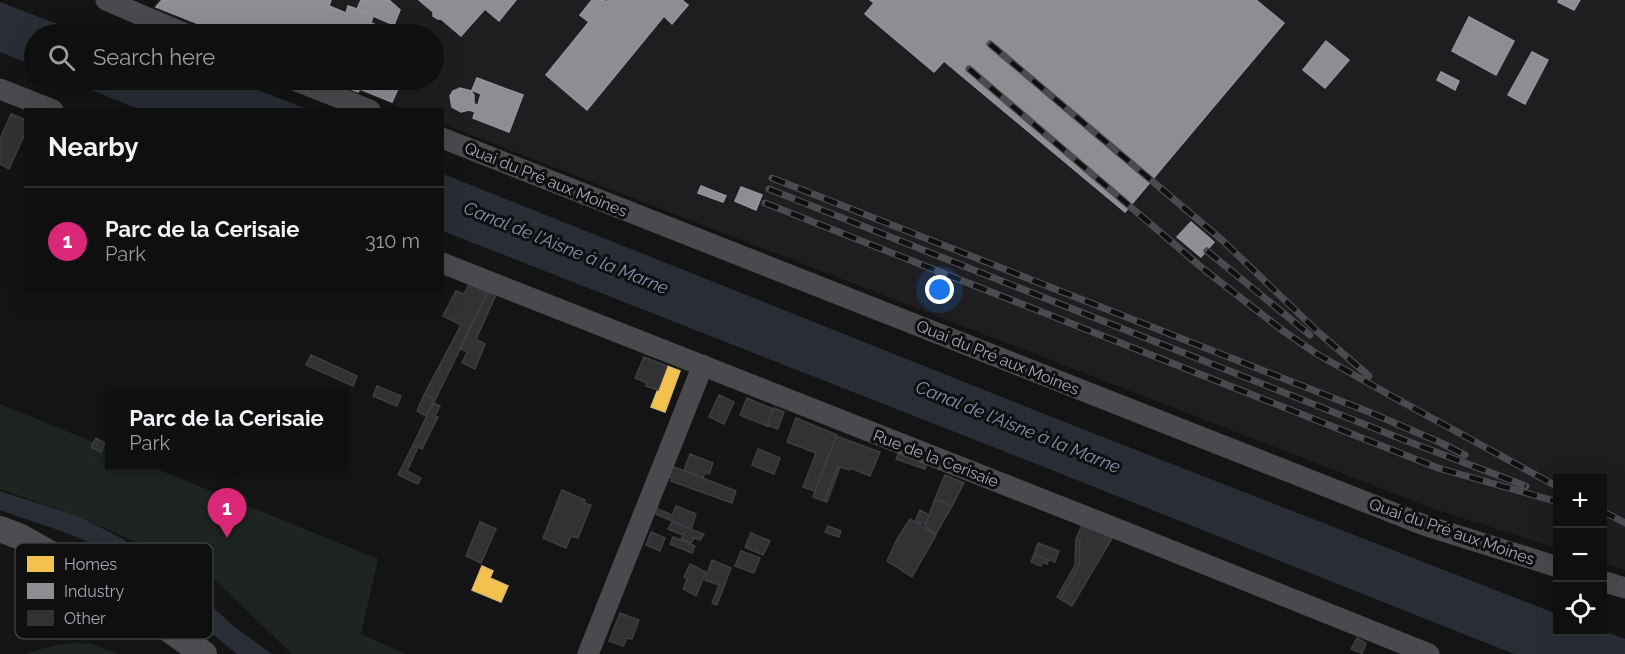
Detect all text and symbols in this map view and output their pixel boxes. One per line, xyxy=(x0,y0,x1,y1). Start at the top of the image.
search box xyxy=(24,24,444,90)
icon: search xyxy=(45,41,78,74)
text: Search here xyxy=(93,44,215,70)
text: Nearby xyxy=(48,132,138,162)
street label: Quai du Pré aux Moines xyxy=(462,138,630,221)
water label: Canal de l'Aisne à la Marne xyxy=(461,197,672,298)
text: Parc de la Cerisaie xyxy=(105,216,299,242)
text: 1 xyxy=(63,229,72,253)
text: 310 m xyxy=(365,229,420,253)
text: Park xyxy=(105,242,146,266)
your location xyxy=(925,275,954,304)
street label: Quai du Pré aux Moines xyxy=(914,316,1082,399)
water label: Canal de l'Aisne à la Marne xyxy=(913,376,1124,477)
popup xyxy=(105,391,348,469)
text: Parc de la Cerisaie xyxy=(129,405,324,431)
street label: Rue de la Cerisaie xyxy=(870,426,1001,491)
text: Park xyxy=(129,431,170,455)
map controls xyxy=(1553,474,1607,636)
button: + xyxy=(1553,474,1607,528)
pin: 1 xyxy=(208,488,246,538)
street label: Quai du Pré aux Moines xyxy=(1367,494,1537,569)
button: − xyxy=(1553,528,1607,582)
legend xyxy=(15,543,213,639)
text: Homes xyxy=(64,555,117,574)
text: Industry xyxy=(64,582,124,601)
button: locate xyxy=(1553,582,1607,636)
text: Other xyxy=(64,609,106,628)

